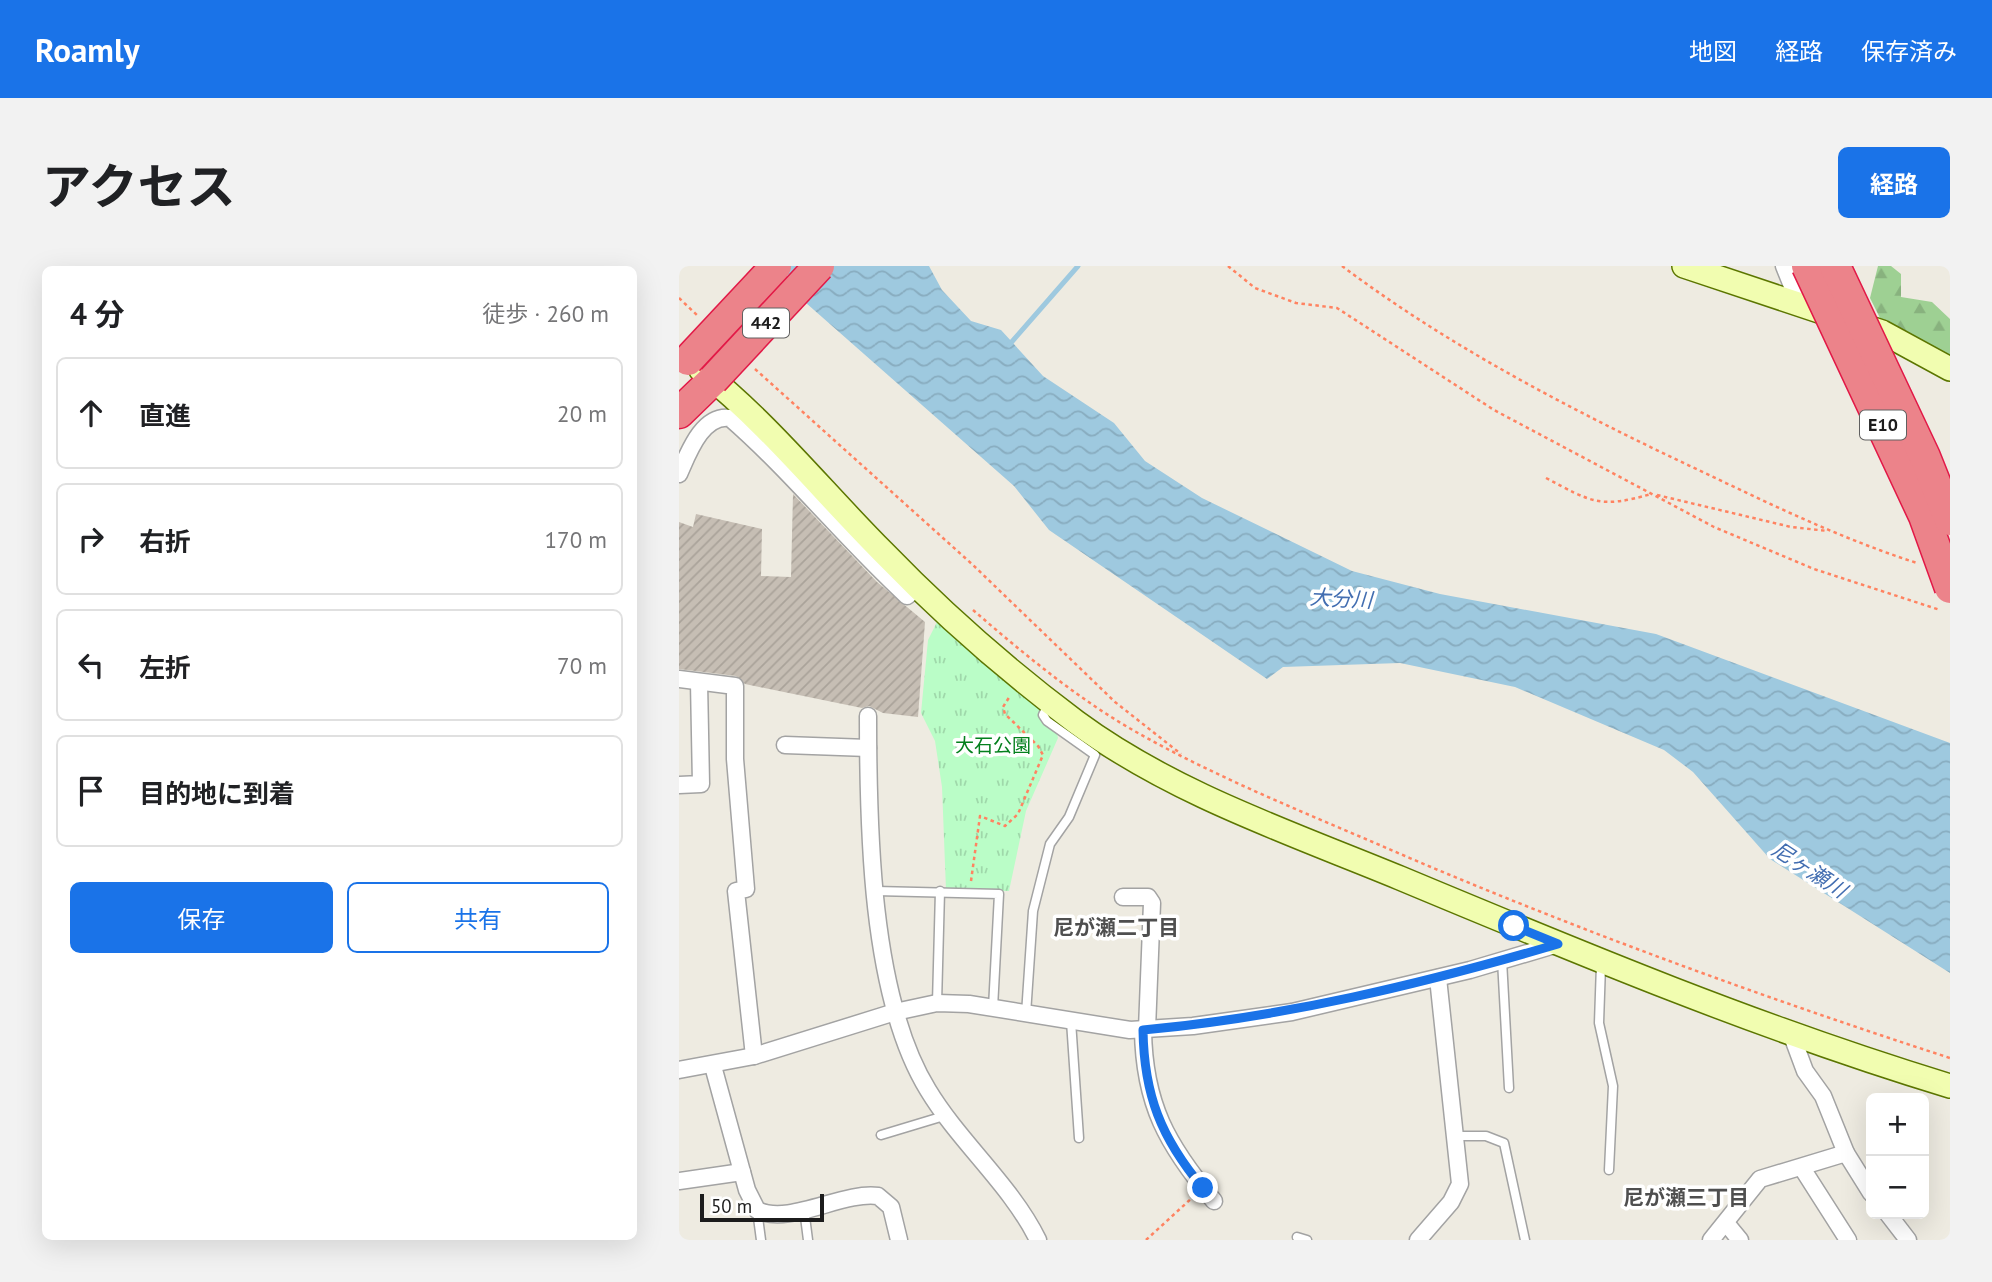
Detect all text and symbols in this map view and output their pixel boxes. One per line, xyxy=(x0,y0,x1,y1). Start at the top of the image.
text: Roamly xyxy=(35,28,139,71)
text: 地図 xyxy=(1689,36,1737,67)
text: 経路 xyxy=(1775,36,1823,67)
text: 保存済み xyxy=(1861,36,1957,67)
button: 経路 xyxy=(1838,147,1950,218)
text: アクセス xyxy=(42,154,236,218)
text: 4 分 xyxy=(70,294,125,333)
text: 徒歩 · 260 m xyxy=(482,299,609,328)
road number: 442 xyxy=(743,308,789,338)
icon: ahead xyxy=(72,394,110,432)
text: 直進 xyxy=(139,399,191,432)
text: 20 m xyxy=(557,399,607,428)
road number: E10 xyxy=(1860,410,1906,440)
icon: right xyxy=(72,520,110,558)
text: 右折 xyxy=(139,525,191,558)
text: 170 m xyxy=(545,525,607,554)
water label: 大分川 xyxy=(1309,583,1375,614)
icon: left xyxy=(72,646,110,684)
text: 左折 xyxy=(139,651,191,684)
text: 70 m xyxy=(557,651,607,680)
park label: 大石公園 xyxy=(955,733,1031,757)
icon: arrive xyxy=(72,772,110,810)
text: 目的地に到着 xyxy=(139,777,295,810)
water label: 尼ヶ瀬川 xyxy=(1767,835,1854,905)
button: 保存 xyxy=(70,882,333,953)
button: 共有 xyxy=(347,882,609,953)
route start xyxy=(1498,910,1529,941)
district label: 尼が瀬二丁目 xyxy=(1053,914,1179,941)
map controls xyxy=(1866,1093,1929,1219)
button: + xyxy=(1866,1093,1929,1156)
button: − xyxy=(1866,1156,1929,1219)
route end xyxy=(1187,1172,1218,1203)
district label: 尼が瀬三丁目 xyxy=(1623,1184,1749,1211)
scale bar xyxy=(700,1191,824,1223)
text: 50 m xyxy=(711,1194,752,1218)

